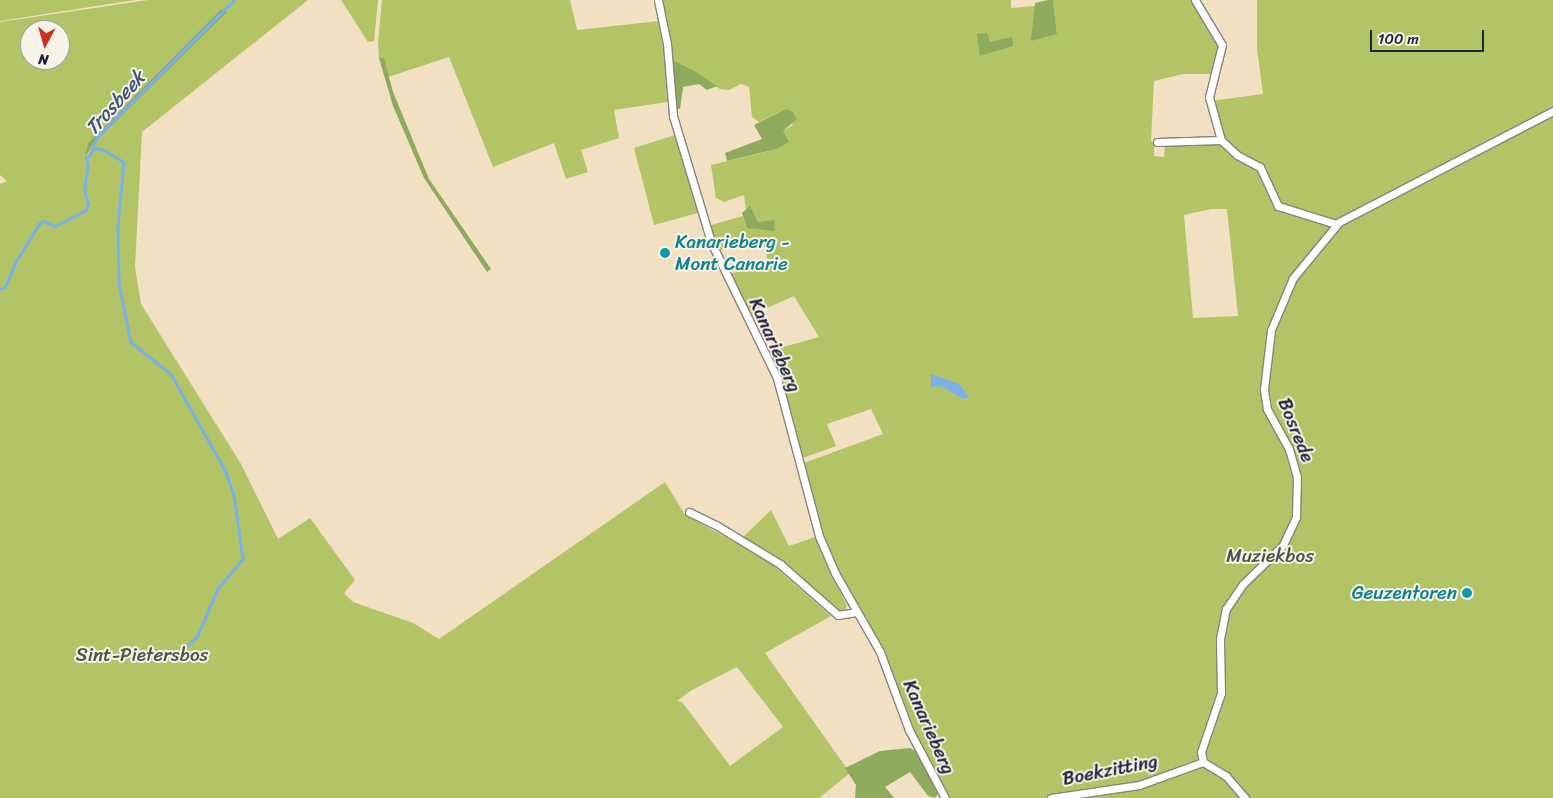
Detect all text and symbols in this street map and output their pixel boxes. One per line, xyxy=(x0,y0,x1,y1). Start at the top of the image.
north arrow xyxy=(20,20,70,70)
scale bar xyxy=(1373,20,1487,52)
text: 100 m xyxy=(1378,26,1419,52)
text: N xyxy=(37,46,50,72)
water label: Trosbeek xyxy=(80,66,150,140)
place label: Kanarieberg - Mont Canarie xyxy=(675,231,790,275)
marker: Kanarieberg - Mont Canarie xyxy=(659,247,671,259)
street label: Kanarieberg xyxy=(744,294,806,396)
street label: Bosrede xyxy=(1273,395,1319,465)
park label: Muziekbos xyxy=(1226,545,1314,567)
place label: Geuzentoren xyxy=(1352,582,1457,604)
marker: Geuzentoren xyxy=(1461,587,1473,599)
park label: Sint-Pietersbos xyxy=(76,644,208,666)
street label: Kanarieberg xyxy=(898,676,960,778)
street label: Boekzitting xyxy=(1060,750,1160,790)

